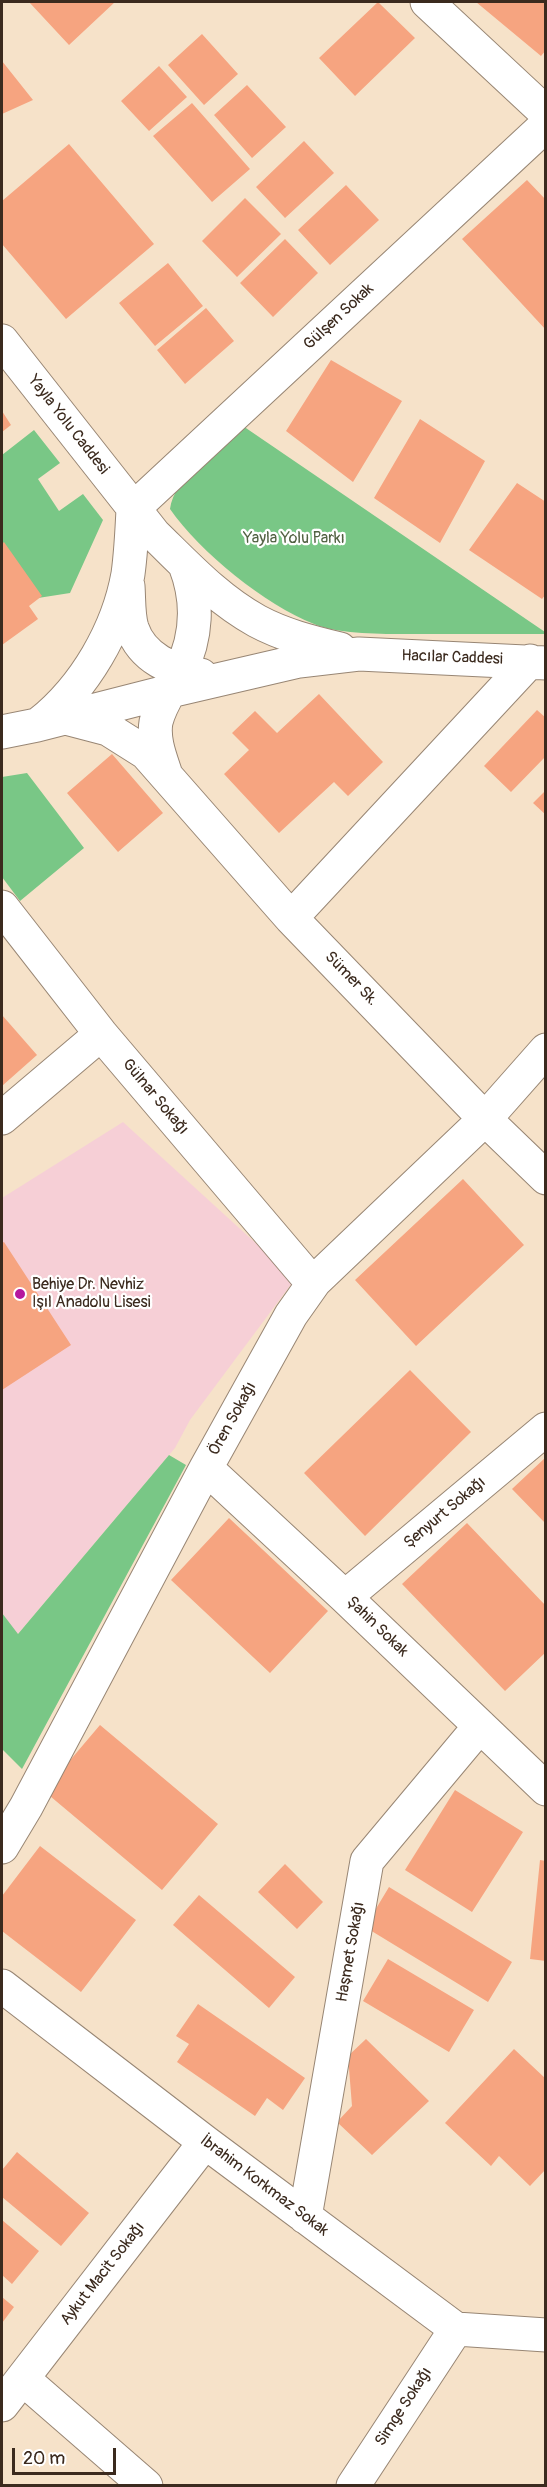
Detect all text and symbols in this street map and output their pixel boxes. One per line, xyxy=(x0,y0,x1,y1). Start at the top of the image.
street label: Gülşen Sokak xyxy=(300,280,378,354)
street label: Yayla Yolu Caddesi xyxy=(23,372,113,478)
park label: Yayla Yolu Parkı xyxy=(243,529,345,549)
street label: Hacılar Caddesi xyxy=(401,647,503,669)
street label: Sümer Sk. xyxy=(320,948,382,1010)
street label: Gülnar Sokağı xyxy=(118,1055,192,1139)
place label: Behiye Dr. Nevhiz Işıl Anadolu Lisesi xyxy=(32,1275,150,1313)
marker: Behiye Dr. Nevhiz Işıl Anadolu Lisesi xyxy=(13,1287,27,1301)
street label: Ören Sokağı xyxy=(205,1379,261,1459)
street label: Şenyurt Sokağı xyxy=(400,1473,490,1553)
street label: Şahin Sokak xyxy=(342,1593,412,1661)
street label: Haşmet Sokağı xyxy=(333,1900,369,2004)
street label: İbrahim Korkmaz Sokak xyxy=(196,2131,332,2241)
street label: Aykut Macit Sokağı xyxy=(57,2219,149,2329)
street label: Simge Sokağı xyxy=(371,2364,437,2450)
scale bar xyxy=(15,2436,118,2474)
text: 20 m xyxy=(23,2447,65,2470)

